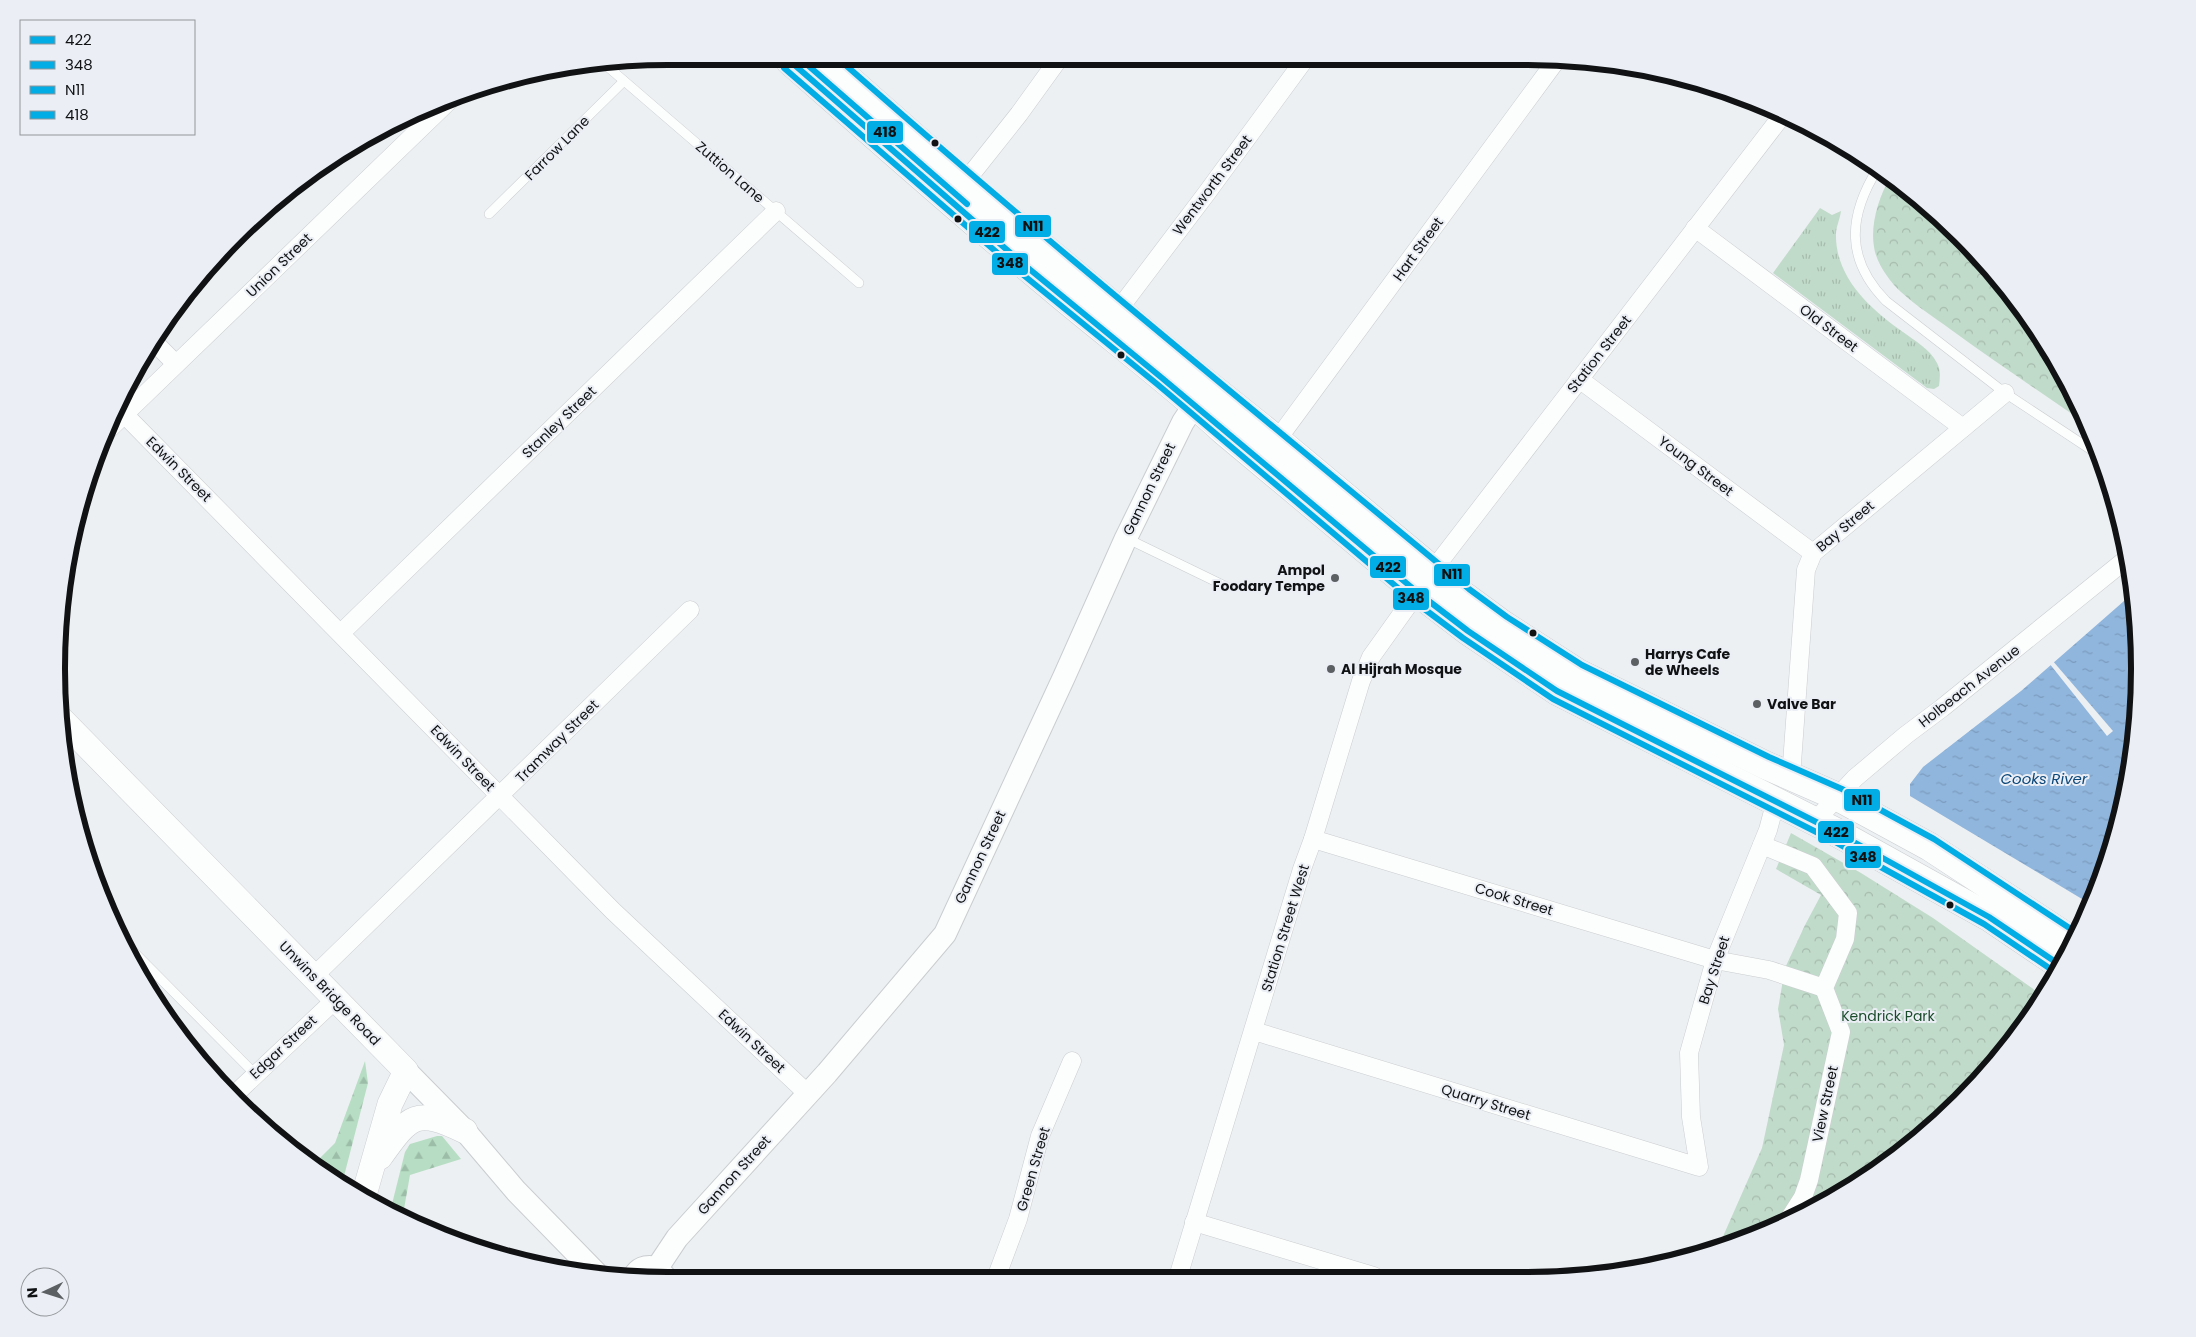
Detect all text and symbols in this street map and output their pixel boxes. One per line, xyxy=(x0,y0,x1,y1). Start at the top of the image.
legend xyxy=(20,20,195,135)
text: 422 xyxy=(65,29,92,50)
text: 348 xyxy=(65,54,93,75)
text: N11 xyxy=(65,79,85,100)
text: 418 xyxy=(65,104,89,125)
street label: Farrow Lane xyxy=(520,111,594,185)
line badge: 418 xyxy=(866,120,904,144)
text: 418 xyxy=(873,122,897,142)
street label: Wentworth Street xyxy=(1168,131,1256,239)
street label: Zuttion Lane xyxy=(691,137,769,208)
unlabelled marker xyxy=(930,138,940,148)
street label: Hart Street xyxy=(1388,213,1448,285)
unlabelled marker xyxy=(953,214,963,224)
line badge: N11 xyxy=(1014,214,1052,238)
text: N11 xyxy=(1022,216,1044,236)
line badge: 422 xyxy=(968,220,1006,244)
text: 422 xyxy=(974,222,1000,242)
street label: Union Street xyxy=(242,228,316,302)
line badge: 348 xyxy=(991,252,1029,276)
text: 348 xyxy=(996,253,1024,273)
street label: Old Street xyxy=(1796,299,1862,357)
street label: Station Street xyxy=(1562,311,1636,397)
unlabelled marker xyxy=(1116,350,1126,360)
street label: Stanley Street xyxy=(517,381,601,463)
street label: Young Street xyxy=(1654,431,1738,501)
street label: Edwin Street xyxy=(142,432,216,506)
street label: Gannon Street xyxy=(1118,439,1180,539)
street label: Bay Street xyxy=(1812,496,1878,556)
line badge: 422 xyxy=(1369,555,1407,579)
text: 422 xyxy=(1375,557,1401,577)
place label: Ampol Foodary Tempe xyxy=(1213,560,1325,596)
line badge: N11 xyxy=(1433,563,1471,587)
text: N11 xyxy=(1441,564,1463,584)
marker: Ampol Foodary Tempe xyxy=(1329,572,1341,584)
line badge: 348 xyxy=(1392,587,1430,611)
text: 348 xyxy=(1397,588,1425,608)
unlabelled marker xyxy=(1528,628,1538,638)
street label: Holbeach Avenue xyxy=(1914,640,2024,732)
place label: Harrys Cafe de Wheels xyxy=(1645,644,1731,680)
marker: Harrys Cafe de Wheels xyxy=(1629,656,1641,668)
place label: Al Hijrah Mosque xyxy=(1341,659,1462,679)
marker: Al Hijrah Mosque xyxy=(1325,663,1337,675)
place label: Valve Bar xyxy=(1767,694,1836,714)
street label: Tramway Street xyxy=(511,695,603,787)
marker: Valve Bar xyxy=(1751,698,1763,710)
street label: Edwin Street xyxy=(426,720,500,796)
water label: Cooks River xyxy=(2001,768,2088,789)
line badge: N11 xyxy=(1843,788,1881,812)
text: N11 xyxy=(1851,790,1873,810)
street label: Gannon Street xyxy=(950,807,1010,907)
line badge: 422 xyxy=(1817,820,1855,844)
text: 422 xyxy=(1823,822,1849,842)
line badge: 348 xyxy=(1844,845,1882,869)
text: 348 xyxy=(1849,847,1877,867)
street label: Station Street West xyxy=(1256,862,1314,994)
street label: Cook Street xyxy=(1473,878,1555,920)
unlabelled marker xyxy=(1945,900,1955,910)
street label: Bay Street xyxy=(1694,933,1734,1007)
street label: Unwins Bridge Road xyxy=(275,936,385,1050)
street label: Edwin Street xyxy=(714,1005,790,1077)
park label: Kendrick Park xyxy=(1841,1006,1936,1026)
street label: Edgar Street xyxy=(245,1011,321,1083)
street label: View Street xyxy=(1807,1064,1843,1144)
street label: Quarry Street xyxy=(1439,1079,1533,1125)
street label: Green Street xyxy=(1011,1124,1055,1214)
street label: Gannon Street xyxy=(693,1131,775,1219)
north arrow xyxy=(20,1267,70,1317)
text: N xyxy=(22,1287,42,1299)

